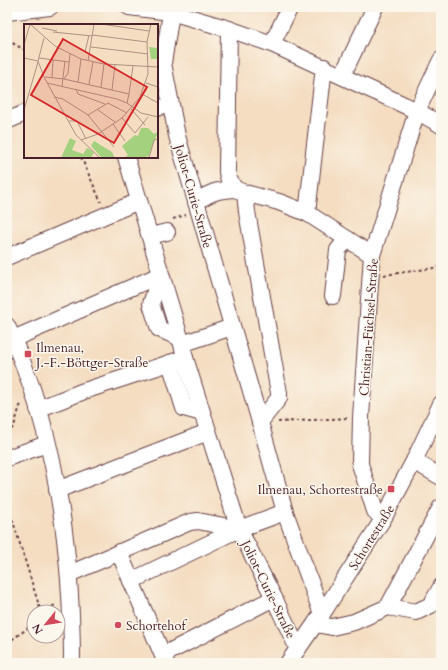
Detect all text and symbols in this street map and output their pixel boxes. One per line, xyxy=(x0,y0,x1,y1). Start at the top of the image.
inset map xyxy=(24,24,158,158)
street label: Joliot-Curie-Straße xyxy=(169,140,216,250)
street label: Christian-Füchsel-Straße xyxy=(355,258,383,397)
place label: Ilmenau, J.-F.-Böttger-Straße xyxy=(34,339,149,372)
marker: Ilmenau, J.-F.-Böttger-Straße xyxy=(23,349,33,359)
place label: Ilmenau, Schortestraße xyxy=(258,481,383,499)
marker: Ilmenau, Schortestraße xyxy=(386,484,396,494)
street label: Schortestraße xyxy=(345,501,399,574)
street label: Joliot-Curie-Straße xyxy=(236,536,300,642)
north arrow xyxy=(26,604,66,644)
place label: Schortehof xyxy=(126,617,188,635)
text: N xyxy=(29,620,47,637)
marker: Schortehof xyxy=(113,620,123,630)

